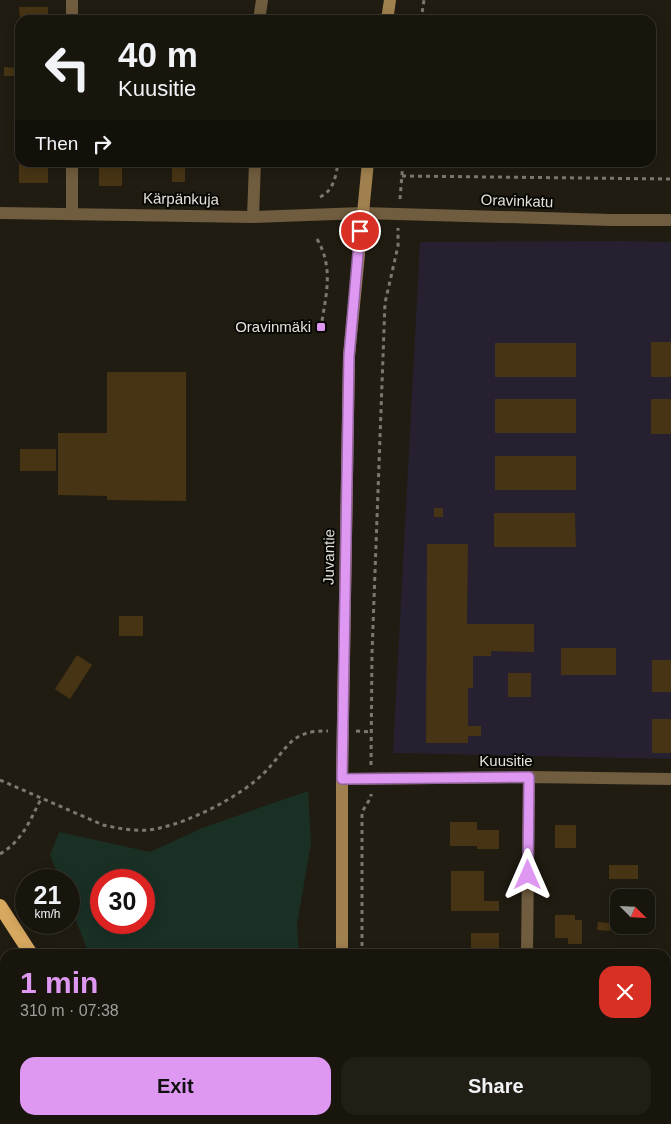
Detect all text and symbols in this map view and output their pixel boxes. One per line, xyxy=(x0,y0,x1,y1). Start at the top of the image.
icon: left xyxy=(35,35,100,100)
text: 40 m xyxy=(118,35,198,74)
text: Kuusitie xyxy=(118,76,196,101)
icon: right xyxy=(88,130,116,158)
text: Then xyxy=(35,133,78,154)
street label: Kärpänkuja xyxy=(143,189,220,208)
street label: Oravinkatu xyxy=(480,191,554,210)
pin xyxy=(339,210,381,252)
icon: arrive xyxy=(346,217,374,245)
place label: Oravinmäki xyxy=(235,318,311,335)
marker: Oravinmäki xyxy=(315,321,327,333)
street label: Juvantie xyxy=(320,529,337,585)
street label: Kuusitie xyxy=(479,752,533,769)
position arrow xyxy=(501,848,553,900)
speed limit sign: 30 xyxy=(90,869,155,934)
text: 21 xyxy=(34,881,61,909)
north arrow xyxy=(610,889,655,934)
map controls xyxy=(610,889,655,934)
text: km/h xyxy=(34,907,61,921)
text: 1 min xyxy=(20,966,98,999)
button: close xyxy=(599,966,651,1018)
text: 310 m · 07:38 xyxy=(20,1002,119,1019)
button: Exit xyxy=(20,1057,331,1115)
button: Share xyxy=(341,1057,651,1115)

